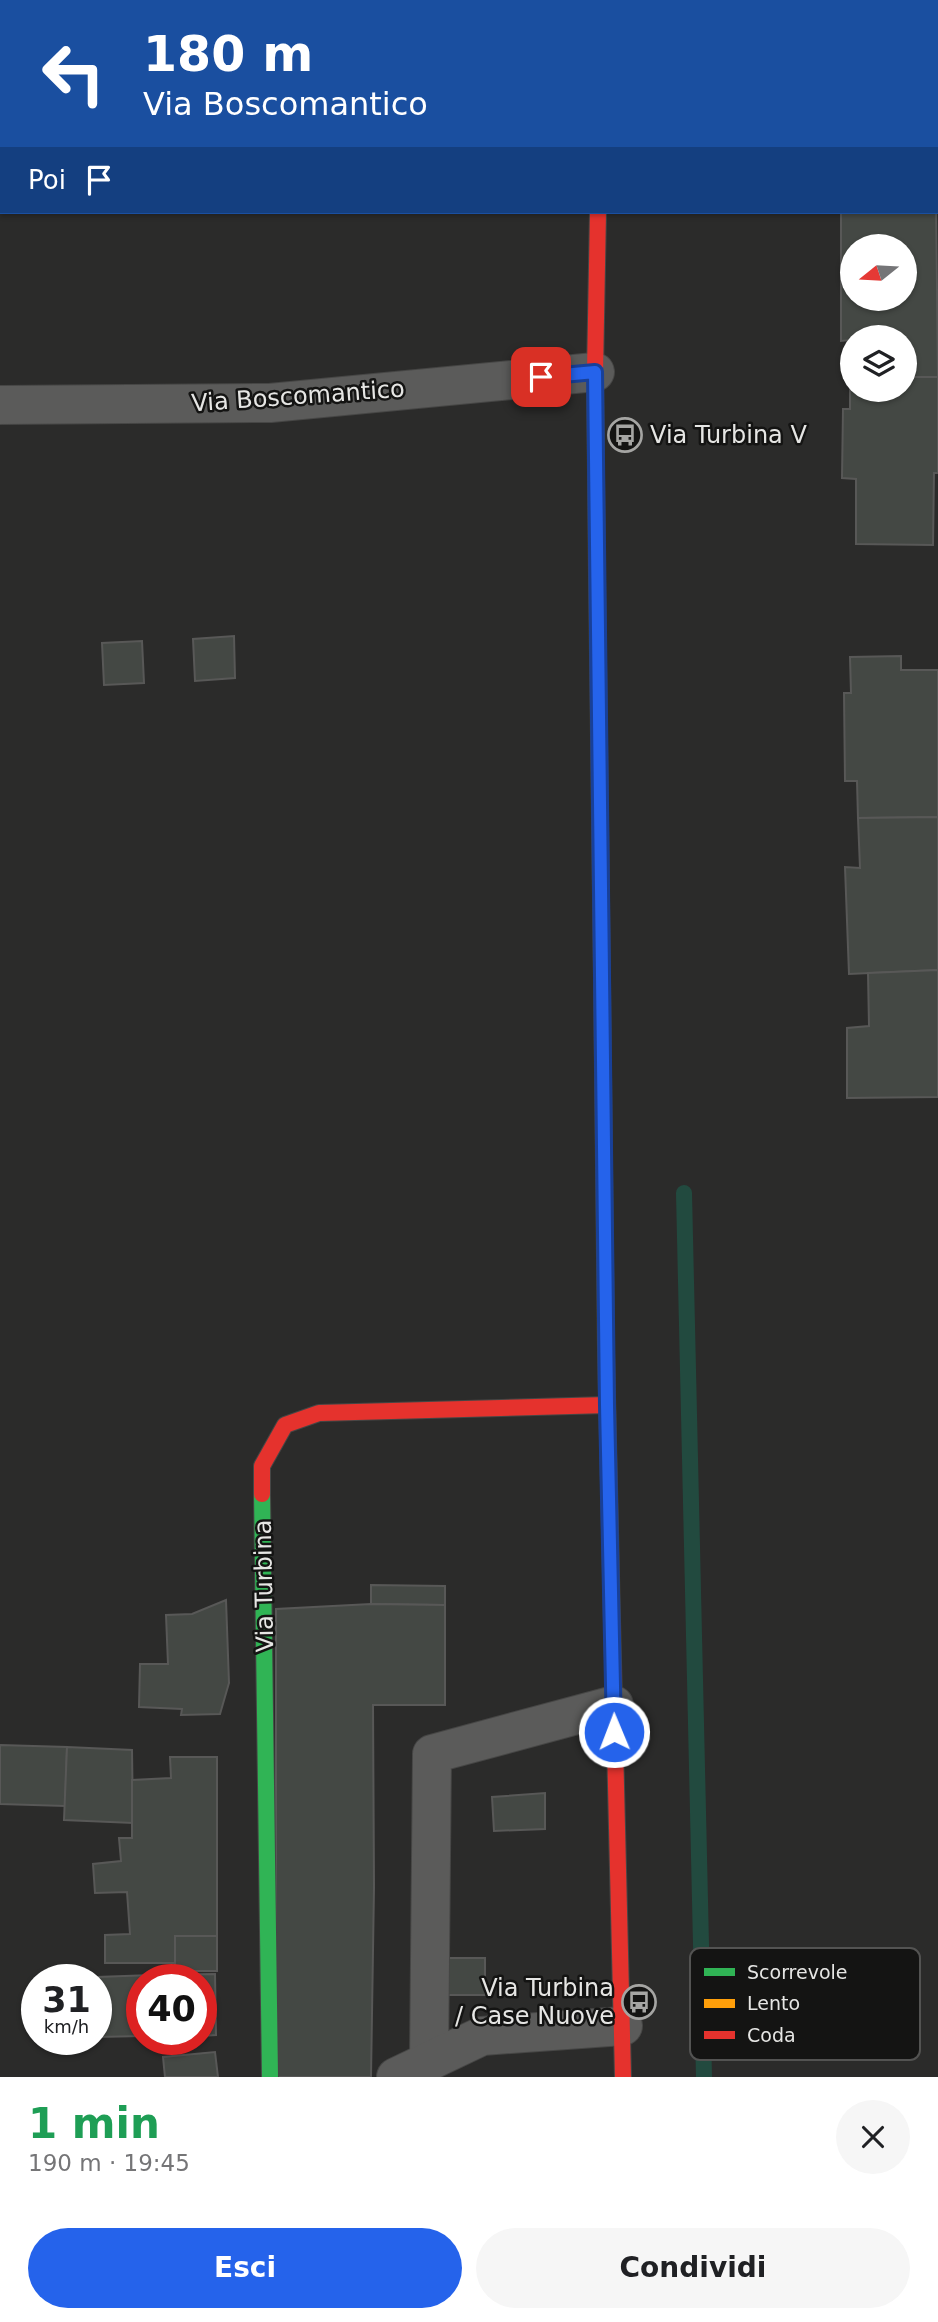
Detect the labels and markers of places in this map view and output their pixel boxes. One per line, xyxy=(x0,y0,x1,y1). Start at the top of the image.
pin xyxy=(511,347,571,407)
bus stop icon: Via Turbina V xyxy=(606,416,644,454)
place label: Via Turbina V xyxy=(650,421,807,449)
place label: Via Turbina / Case Nuove xyxy=(455,1974,614,2030)
bus stop icon: Via Turbina / Case Nuove xyxy=(620,1983,658,2021)

